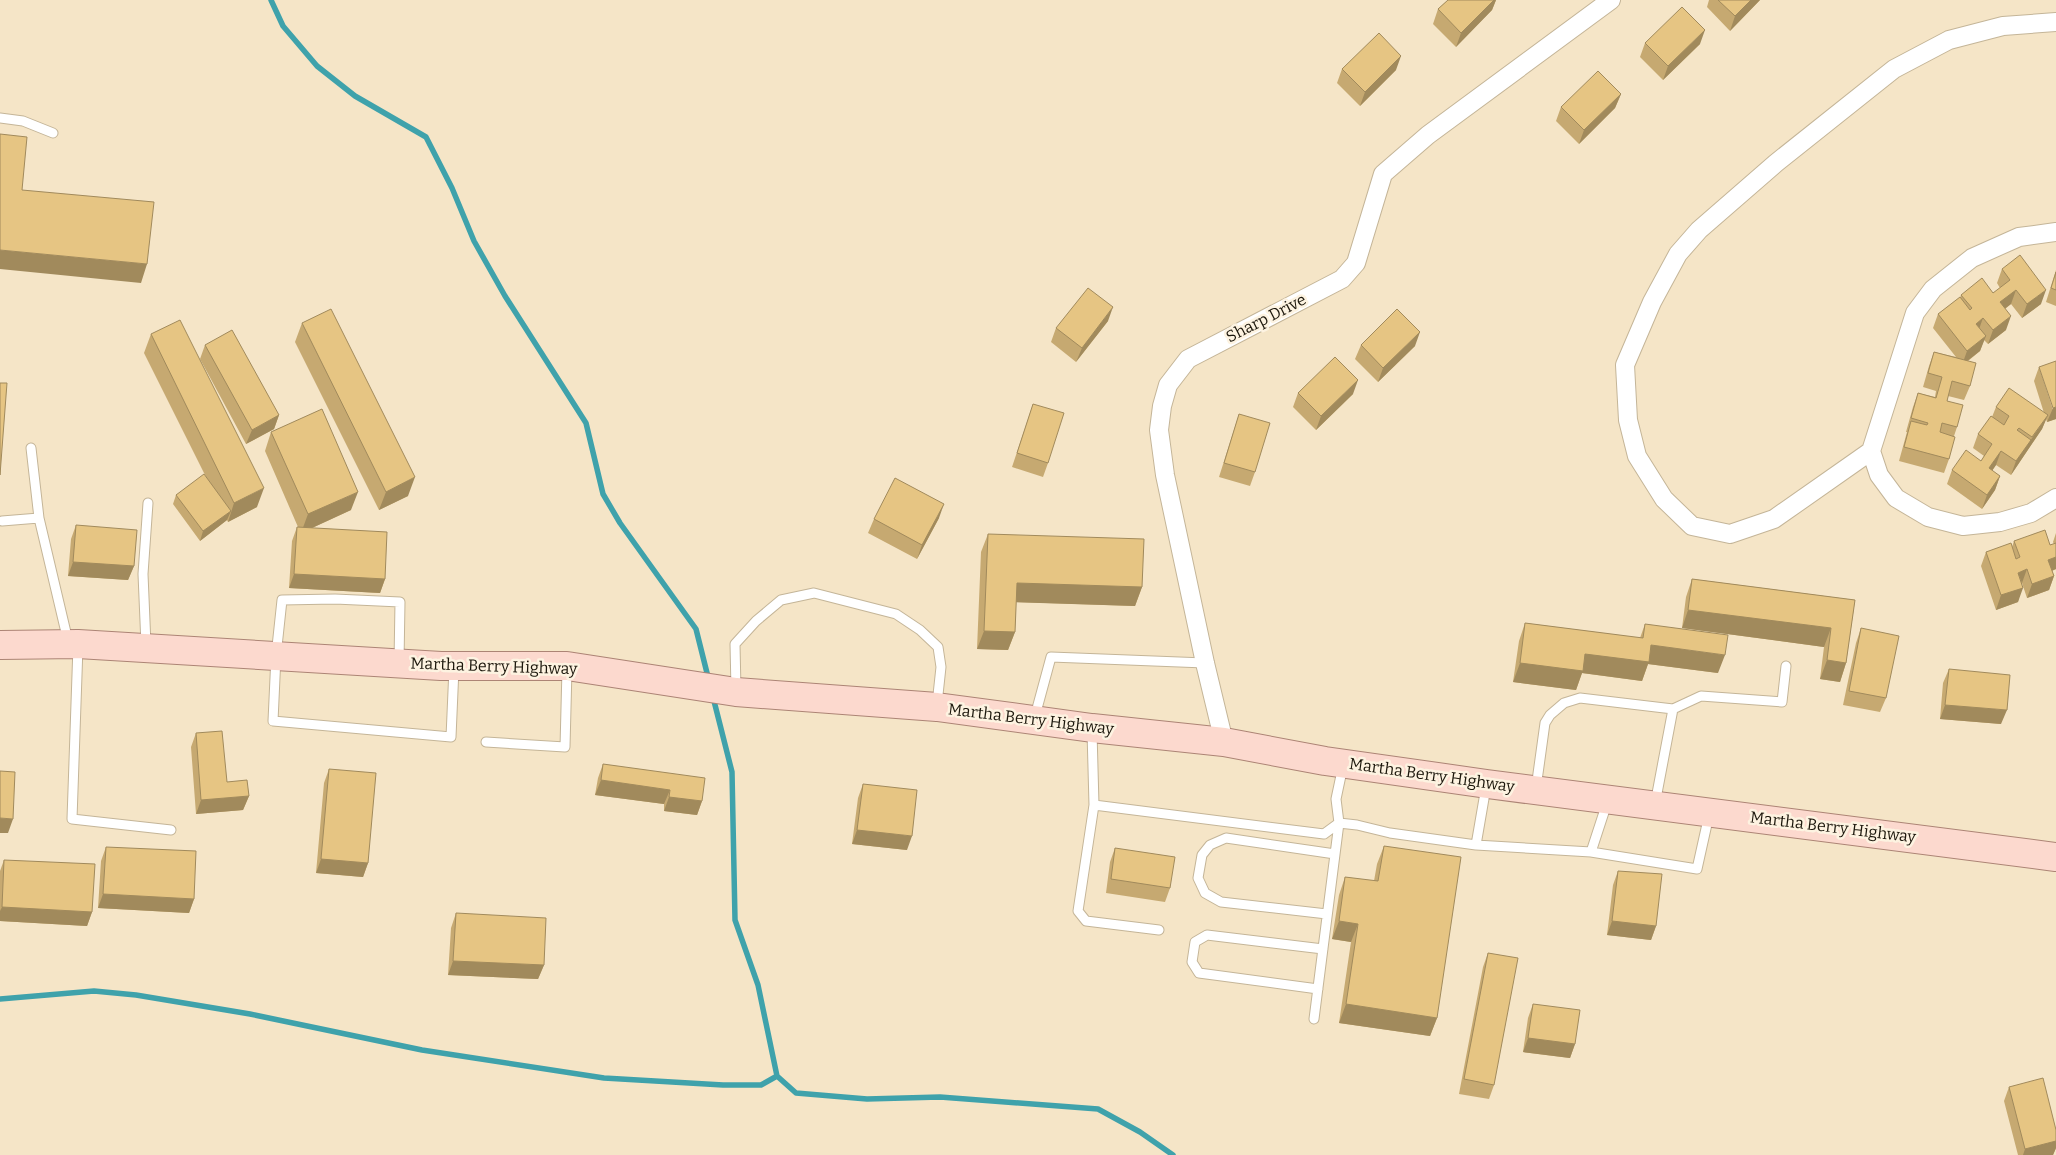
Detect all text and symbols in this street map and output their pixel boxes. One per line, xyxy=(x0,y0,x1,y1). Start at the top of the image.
street label: Sharp Drive xyxy=(1223,290,1309,346)
street label: Martha Berry Highway xyxy=(410,654,578,678)
street label: Martha Berry Highway xyxy=(947,699,1116,739)
street label: Martha Berry Highway xyxy=(1348,754,1517,796)
street label: Martha Berry Highway xyxy=(1749,807,1918,847)

